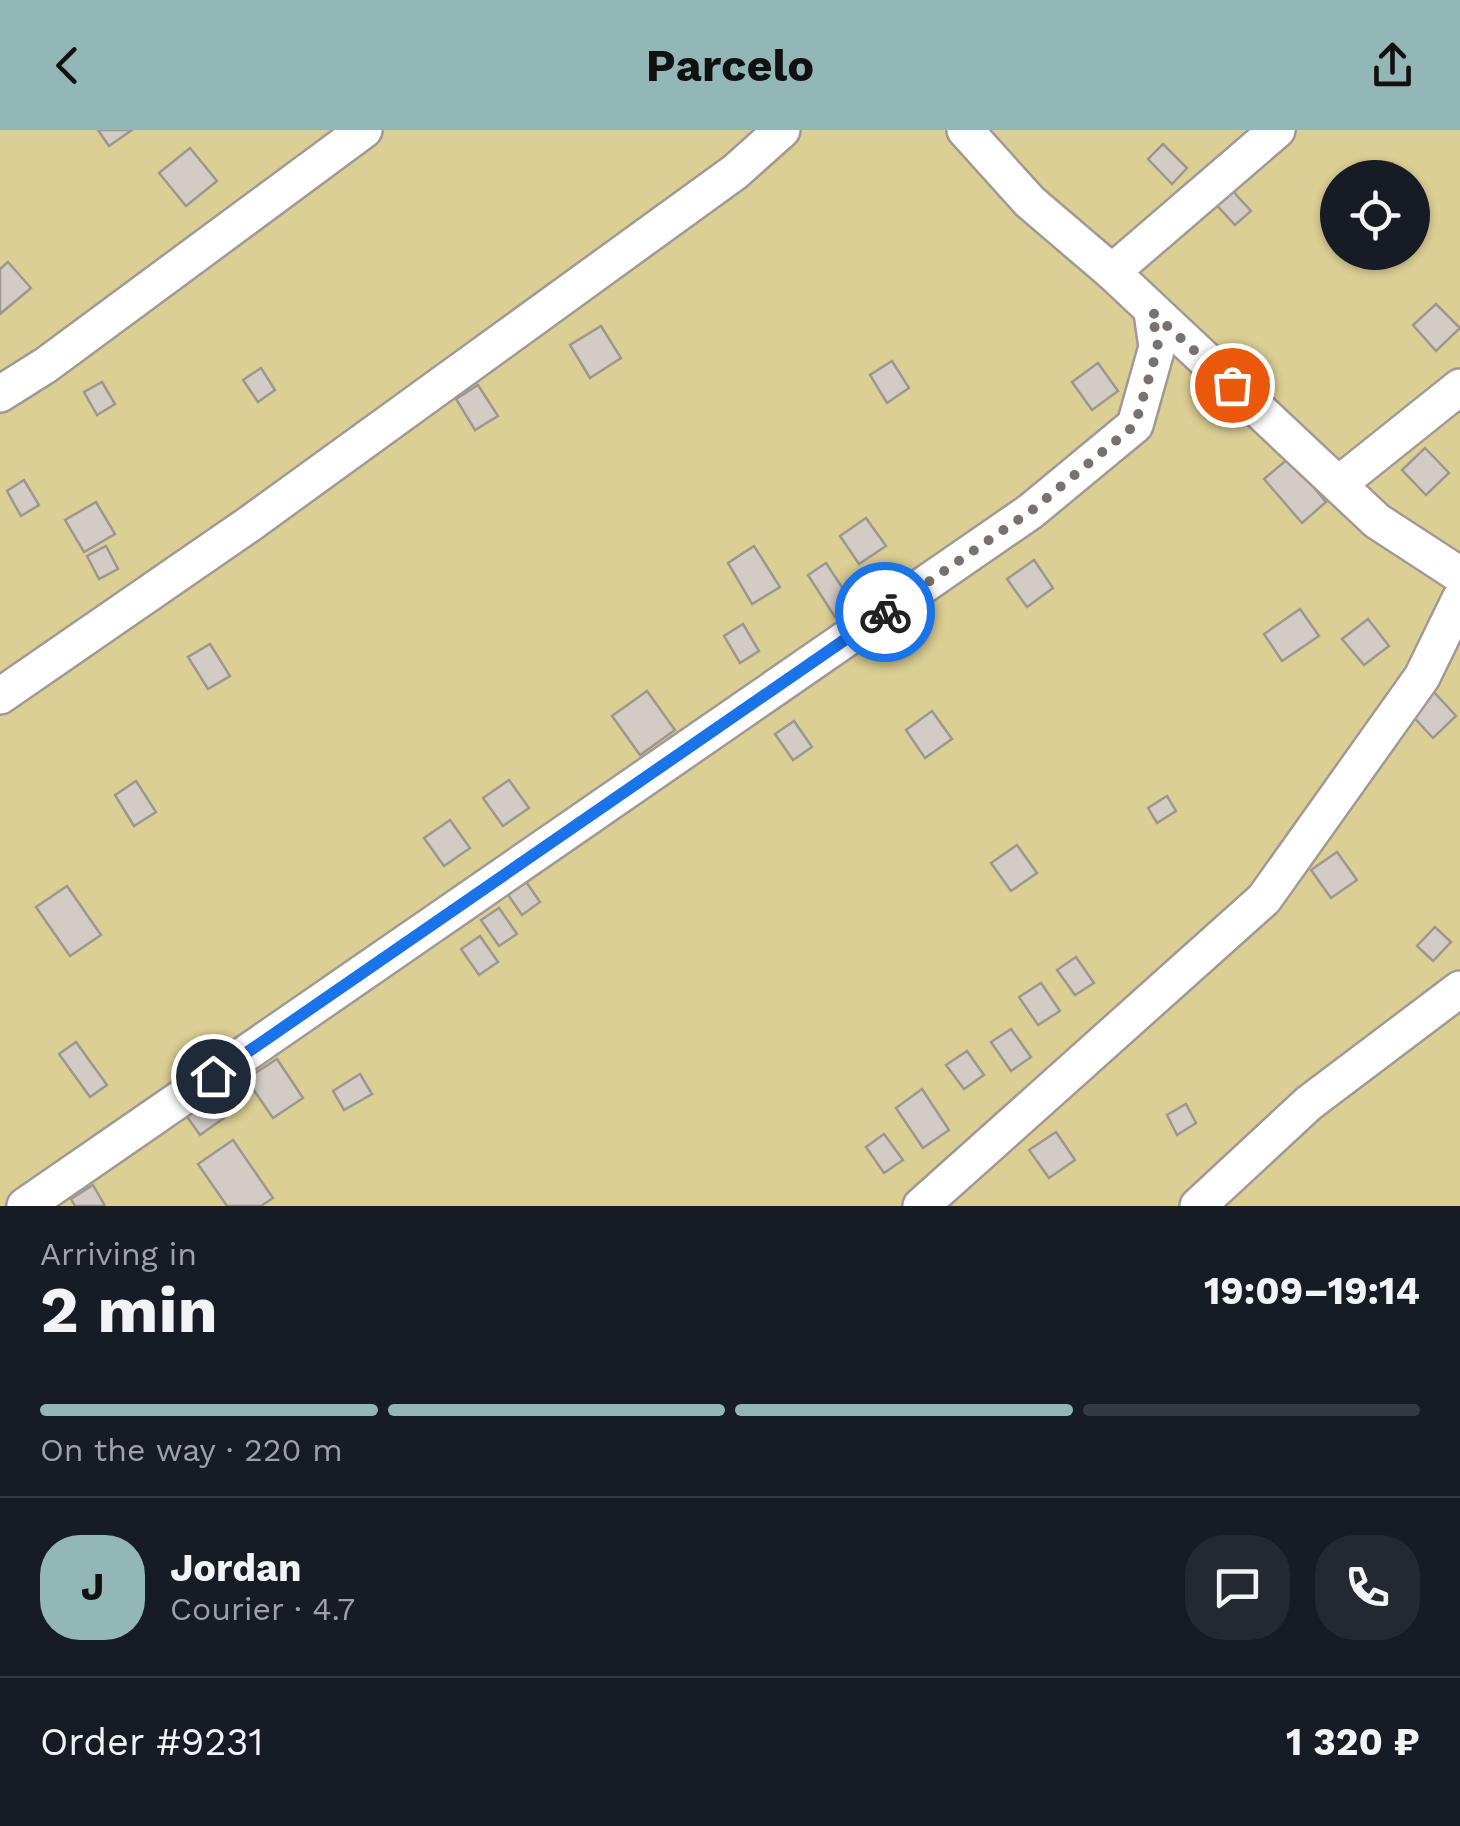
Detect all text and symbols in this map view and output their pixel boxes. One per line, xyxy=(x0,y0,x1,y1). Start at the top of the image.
icon: back xyxy=(40,38,95,93)
icon: share xyxy=(1365,38,1420,93)
text: Parcelo xyxy=(646,39,814,92)
map controls xyxy=(1320,160,1430,270)
button: locate xyxy=(1320,160,1430,270)
pin xyxy=(1190,343,1275,428)
icon: bag xyxy=(1205,358,1260,413)
courier xyxy=(835,562,935,662)
icon: bike xyxy=(858,585,913,640)
pin xyxy=(171,1034,256,1119)
icon: home xyxy=(186,1049,241,1104)
text: Arriving in xyxy=(40,1235,197,1273)
text: 19:09–19:14 xyxy=(1204,1269,1420,1313)
text: 2 min xyxy=(40,1272,218,1348)
text: On the way · 220 m xyxy=(40,1431,343,1469)
button: chat xyxy=(1185,1535,1290,1640)
button: phone xyxy=(1315,1535,1420,1640)
text: Jordan xyxy=(170,1546,302,1590)
text: J xyxy=(81,1565,104,1609)
text: Courier · 4.7 xyxy=(170,1590,355,1628)
text: Order #9231 xyxy=(40,1720,263,1764)
text: 1 320 ₽ xyxy=(1286,1720,1420,1764)

